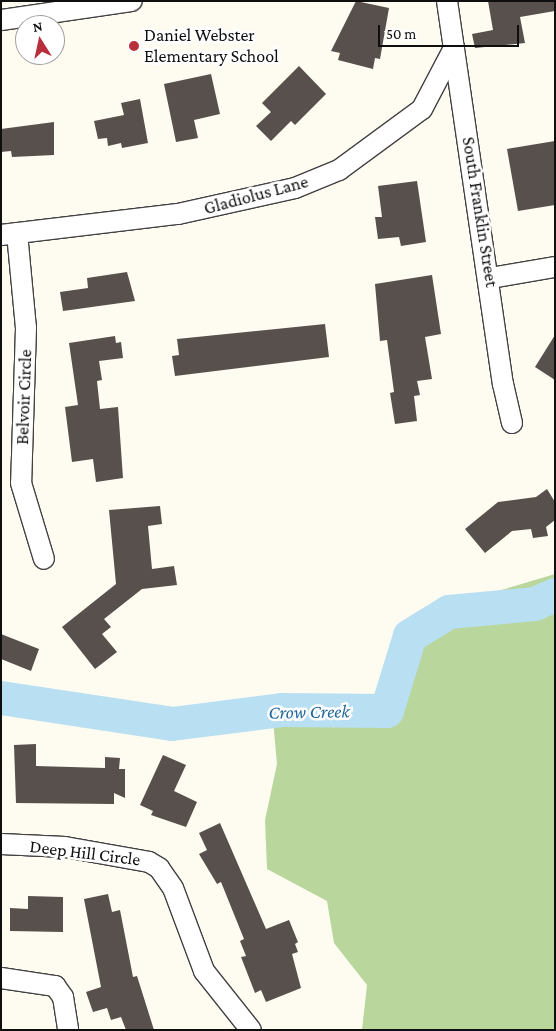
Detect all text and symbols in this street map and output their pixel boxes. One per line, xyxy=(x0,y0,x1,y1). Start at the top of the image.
north arrow xyxy=(15,15,65,65)
scale bar xyxy=(381,15,522,47)
text: N xyxy=(31,18,44,35)
place label: Daniel Webster Elementary School xyxy=(144,25,279,68)
text: 50 m xyxy=(386,26,416,42)
marker: Daniel Webster Elementary School xyxy=(128,40,140,52)
street label: South Franklin Street xyxy=(457,135,503,289)
street label: Gladiolus Lane xyxy=(201,171,311,219)
street label: Belvoir Circle xyxy=(12,349,36,445)
water label: Crow Creek xyxy=(268,700,350,724)
street label: Deep Hill Circle xyxy=(28,835,142,871)

